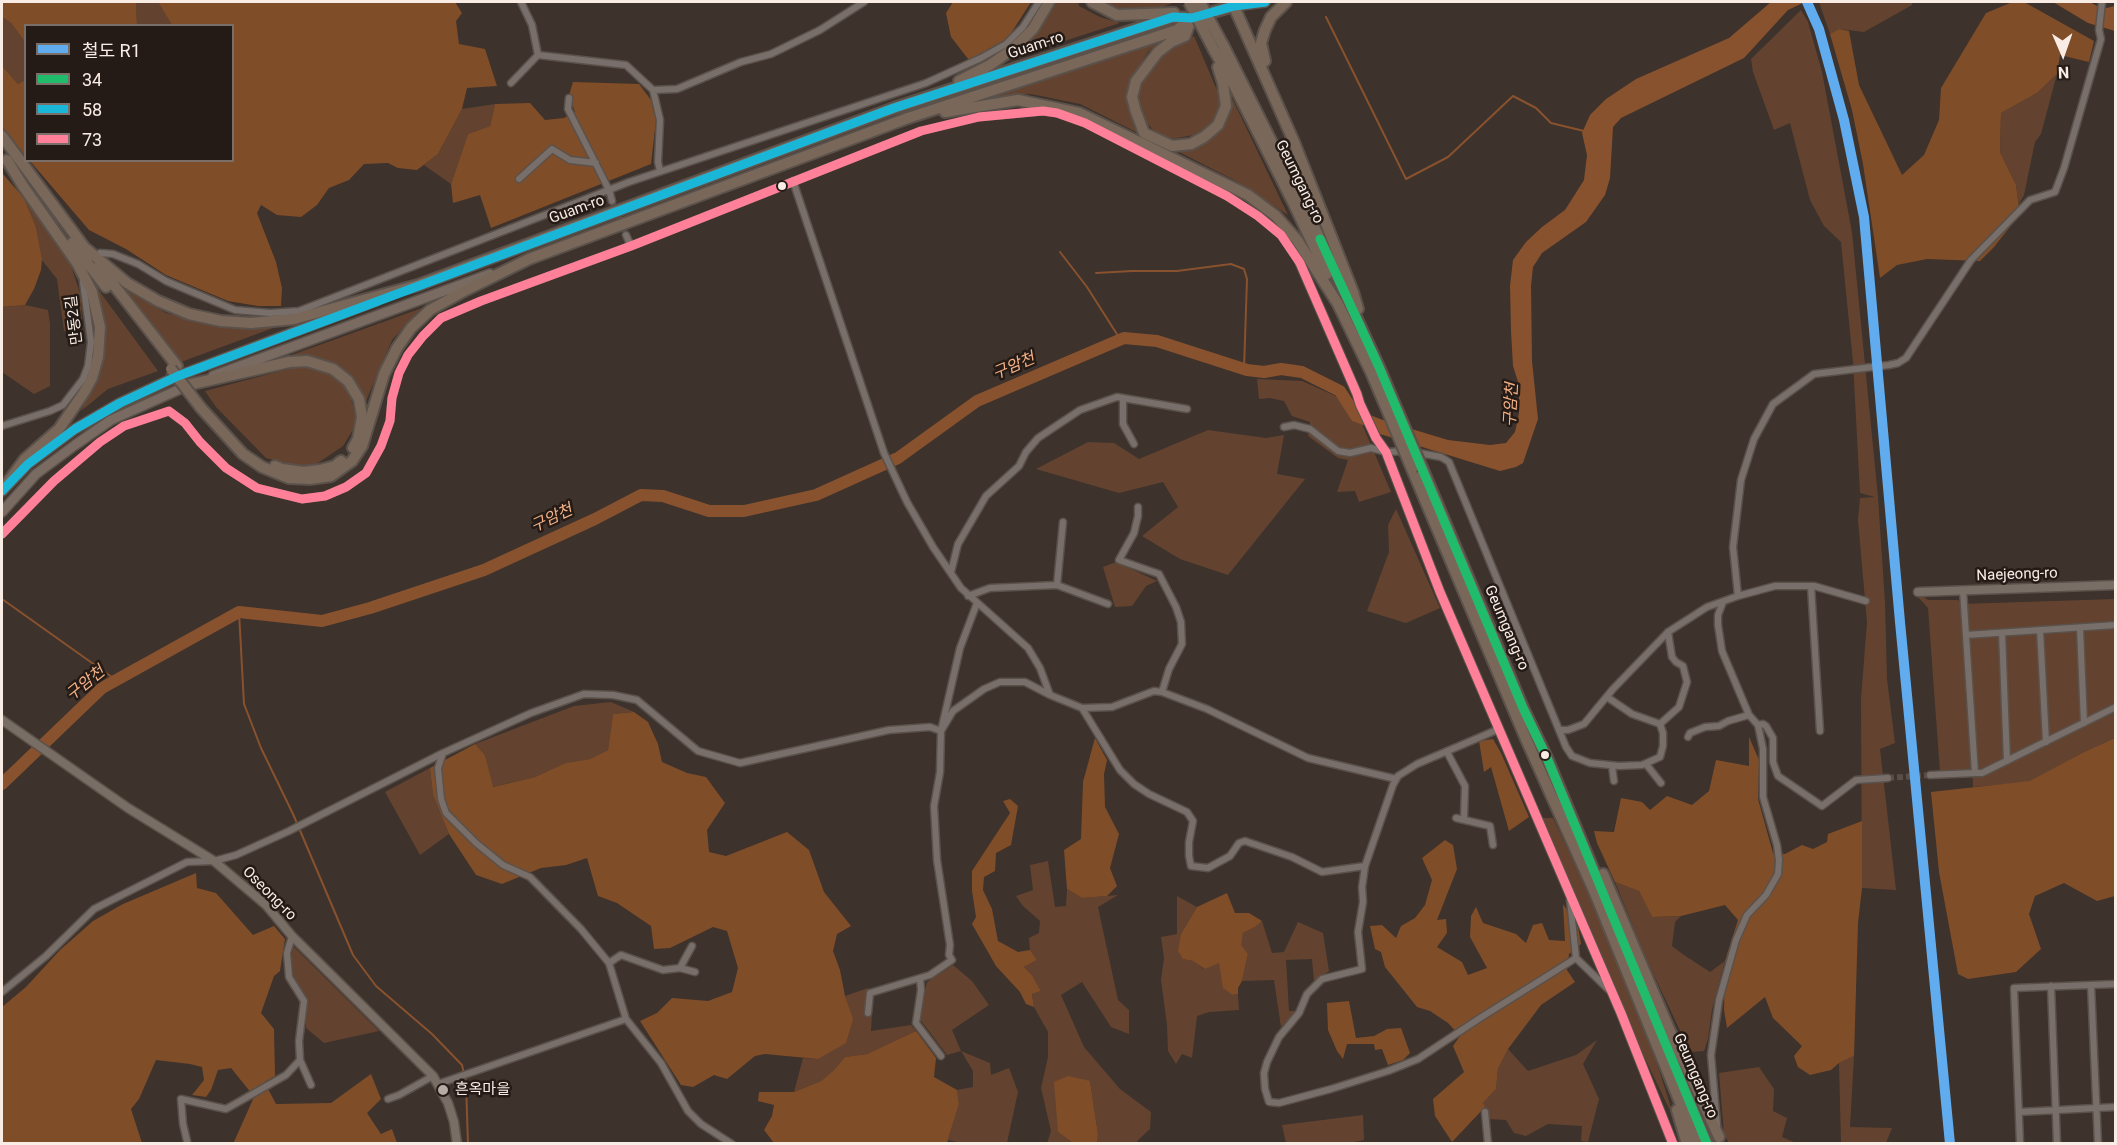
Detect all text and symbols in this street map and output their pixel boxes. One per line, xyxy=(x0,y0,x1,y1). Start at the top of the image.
legend xyxy=(24,24,234,162)
north arrow xyxy=(2033,24,2093,84)
street label: Guam-ro xyxy=(1006,29,1066,63)
text: 철도 R1 xyxy=(82,40,141,61)
text: N xyxy=(2058,63,2070,82)
text: 34 xyxy=(82,69,102,90)
text: 58 xyxy=(82,99,102,120)
text: 73 xyxy=(82,129,102,150)
street label: Geumgang-ro xyxy=(1271,137,1327,227)
unlabelled marker xyxy=(776,180,788,192)
street label: Guam-ro xyxy=(547,192,607,228)
street label: 만동2길 xyxy=(63,294,87,346)
water label: 구암천 xyxy=(990,350,1038,384)
water label: 구암천 xyxy=(1501,382,1523,428)
water label: 구암천 xyxy=(528,501,576,537)
street label: Naejeong-ro xyxy=(1976,565,2058,585)
street label: Geumgang-ro xyxy=(1480,583,1532,673)
water label: 구암천 xyxy=(63,663,109,705)
unlabelled marker xyxy=(1539,749,1551,761)
street label: Oseong-ro xyxy=(238,863,300,925)
street label: Geumgang-ro xyxy=(1669,1031,1721,1121)
place label: 흔옥마을 xyxy=(455,1081,510,1099)
marker: 흔옥마을 xyxy=(436,1083,450,1097)

